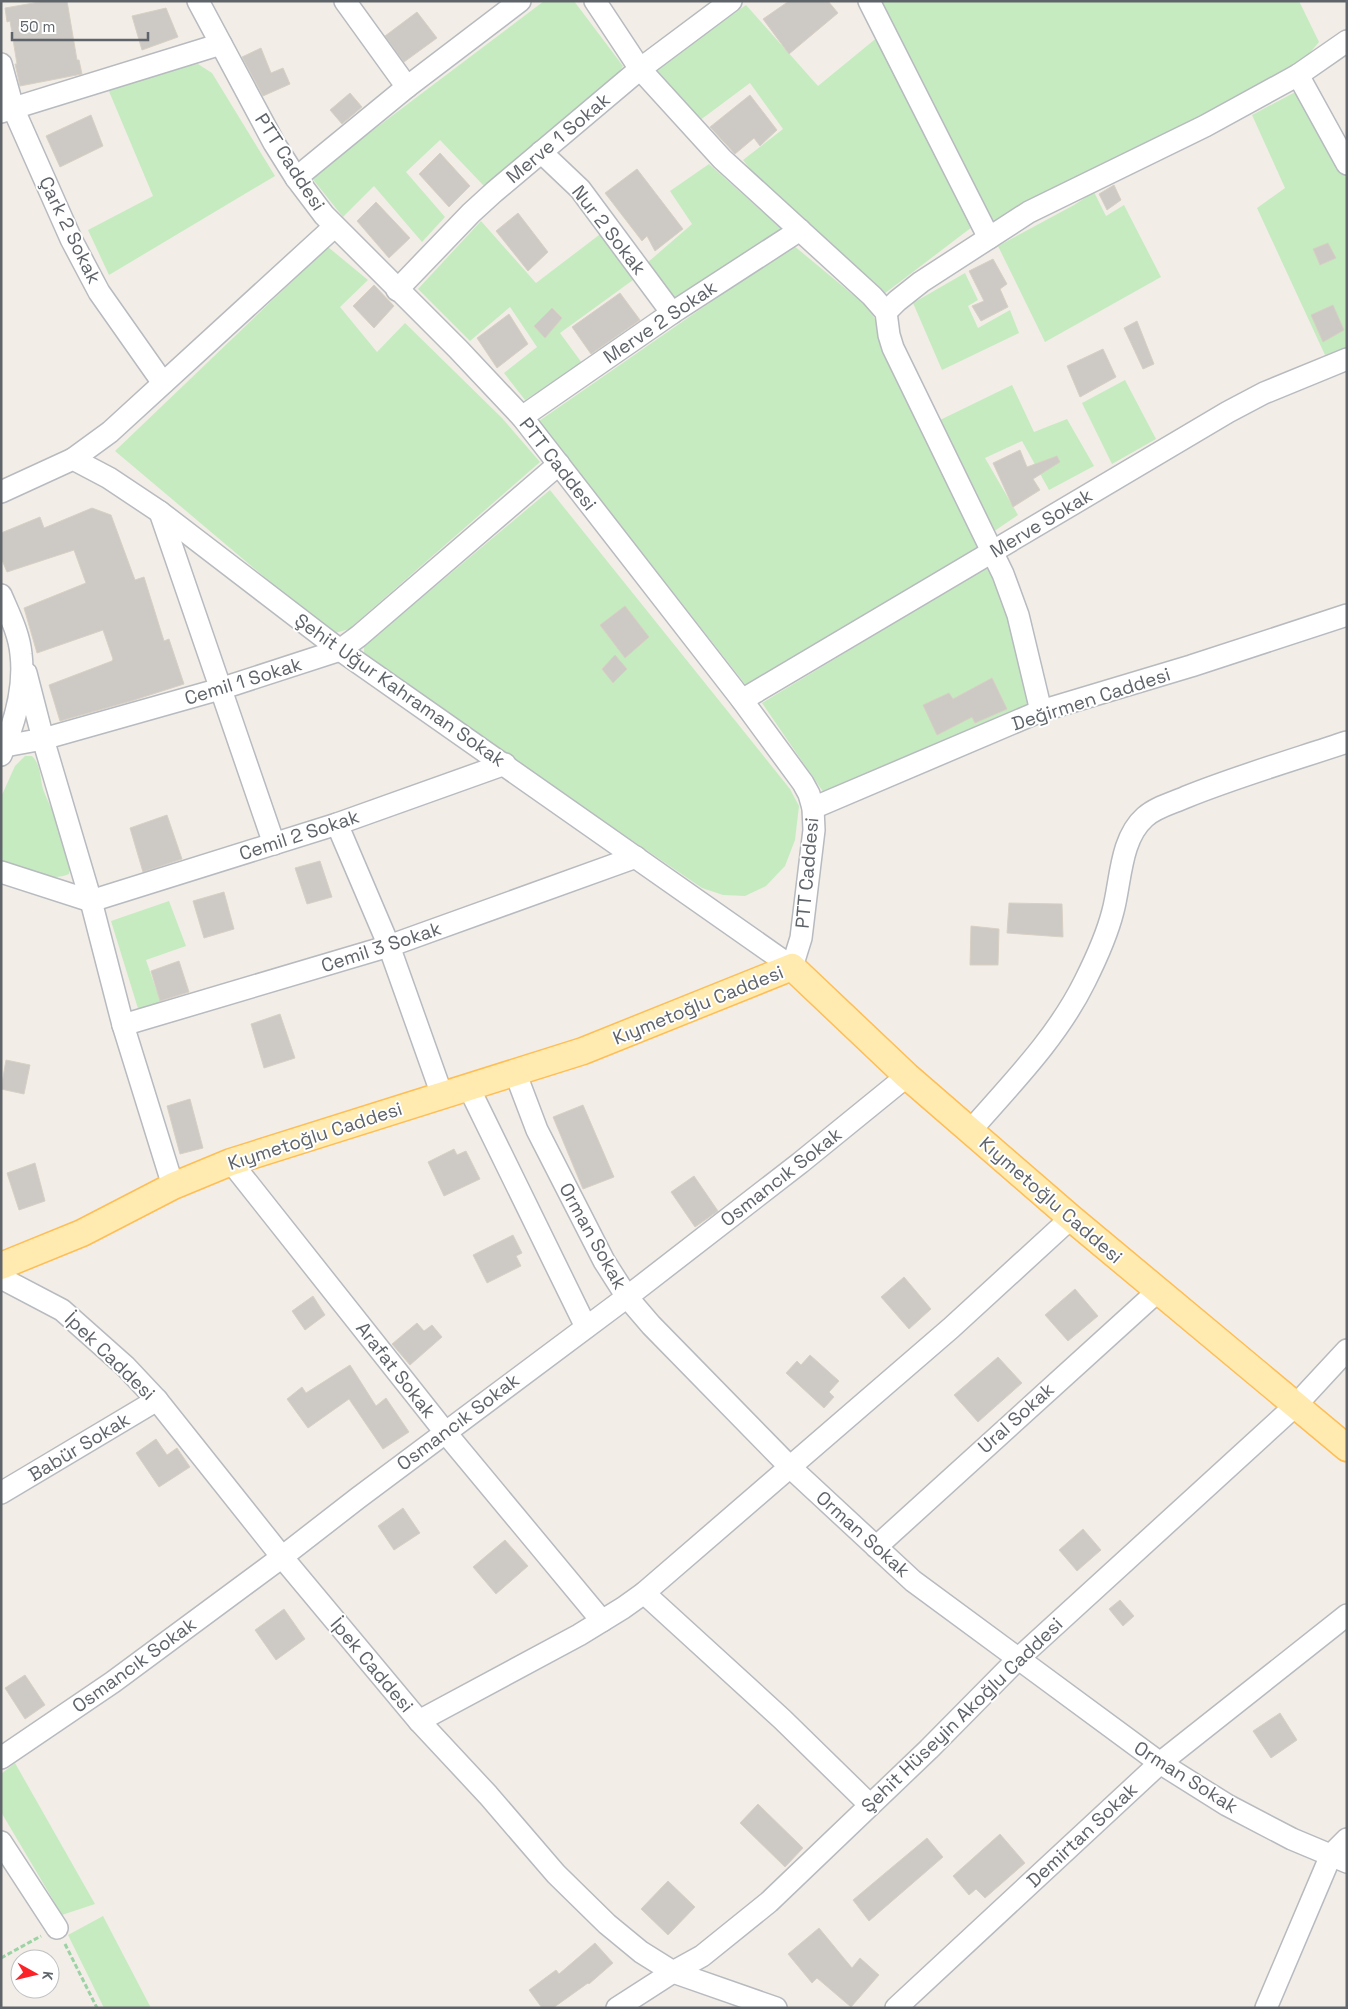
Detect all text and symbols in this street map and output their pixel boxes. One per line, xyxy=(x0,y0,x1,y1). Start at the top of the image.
scale bar xyxy=(12,10,149,42)
text: 50 m xyxy=(20,17,55,36)
street label: Merve 1 Sokak xyxy=(501,87,615,189)
street label: PTT Caddesi xyxy=(249,108,331,216)
street label: Çark 2 Sokak xyxy=(33,172,107,288)
street label: Nur 2 Sokak xyxy=(566,180,652,280)
street label: Merve 2 Sokak xyxy=(598,275,722,369)
street label: PTT Caddesi xyxy=(514,412,602,516)
street label: Merve Sokak xyxy=(985,483,1097,563)
street label: Şehit Uğur Kahraman Sokak xyxy=(290,608,510,772)
street label: Cemil 1 Sokak xyxy=(181,651,305,711)
street label: Değirmen Caddesi xyxy=(1009,662,1173,736)
street label: Cemil 2 Sokak xyxy=(236,804,362,866)
street label: PTT Caddesi xyxy=(790,816,824,930)
street label: Cemil 3 Sokak xyxy=(318,916,444,978)
street label: Kıymetoğlu Caddesi xyxy=(609,959,787,1051)
street label: Kıymetoğlu Caddesi xyxy=(225,1096,405,1176)
street label: Osmancık Sokak xyxy=(715,1122,847,1232)
street label: Kıymetoğlu Caddesi xyxy=(974,1131,1128,1269)
street label: Orman Sokak xyxy=(553,1178,633,1294)
street label: İpek Caddesi xyxy=(59,1307,161,1405)
street label: Arafat Sokak xyxy=(350,1317,442,1423)
street label: Osmancık Sokak xyxy=(392,1368,524,1476)
street label: Ural Sokak xyxy=(973,1377,1059,1459)
street label: Babür Sokak xyxy=(24,1407,134,1487)
street label: Orman Sokak xyxy=(811,1485,915,1583)
street label: Osmancık Sokak xyxy=(67,1612,201,1718)
street label: İpek Caddesi xyxy=(325,1612,419,1718)
street label: Şehit Hüseyin Akoğlu Caddesi xyxy=(856,1612,1068,1818)
street label: Orman Sokak xyxy=(1129,1735,1243,1819)
street label: Demirtan Sokak xyxy=(1021,1777,1143,1893)
north arrow xyxy=(10,1949,60,1999)
text: K xyxy=(38,1970,57,1982)

